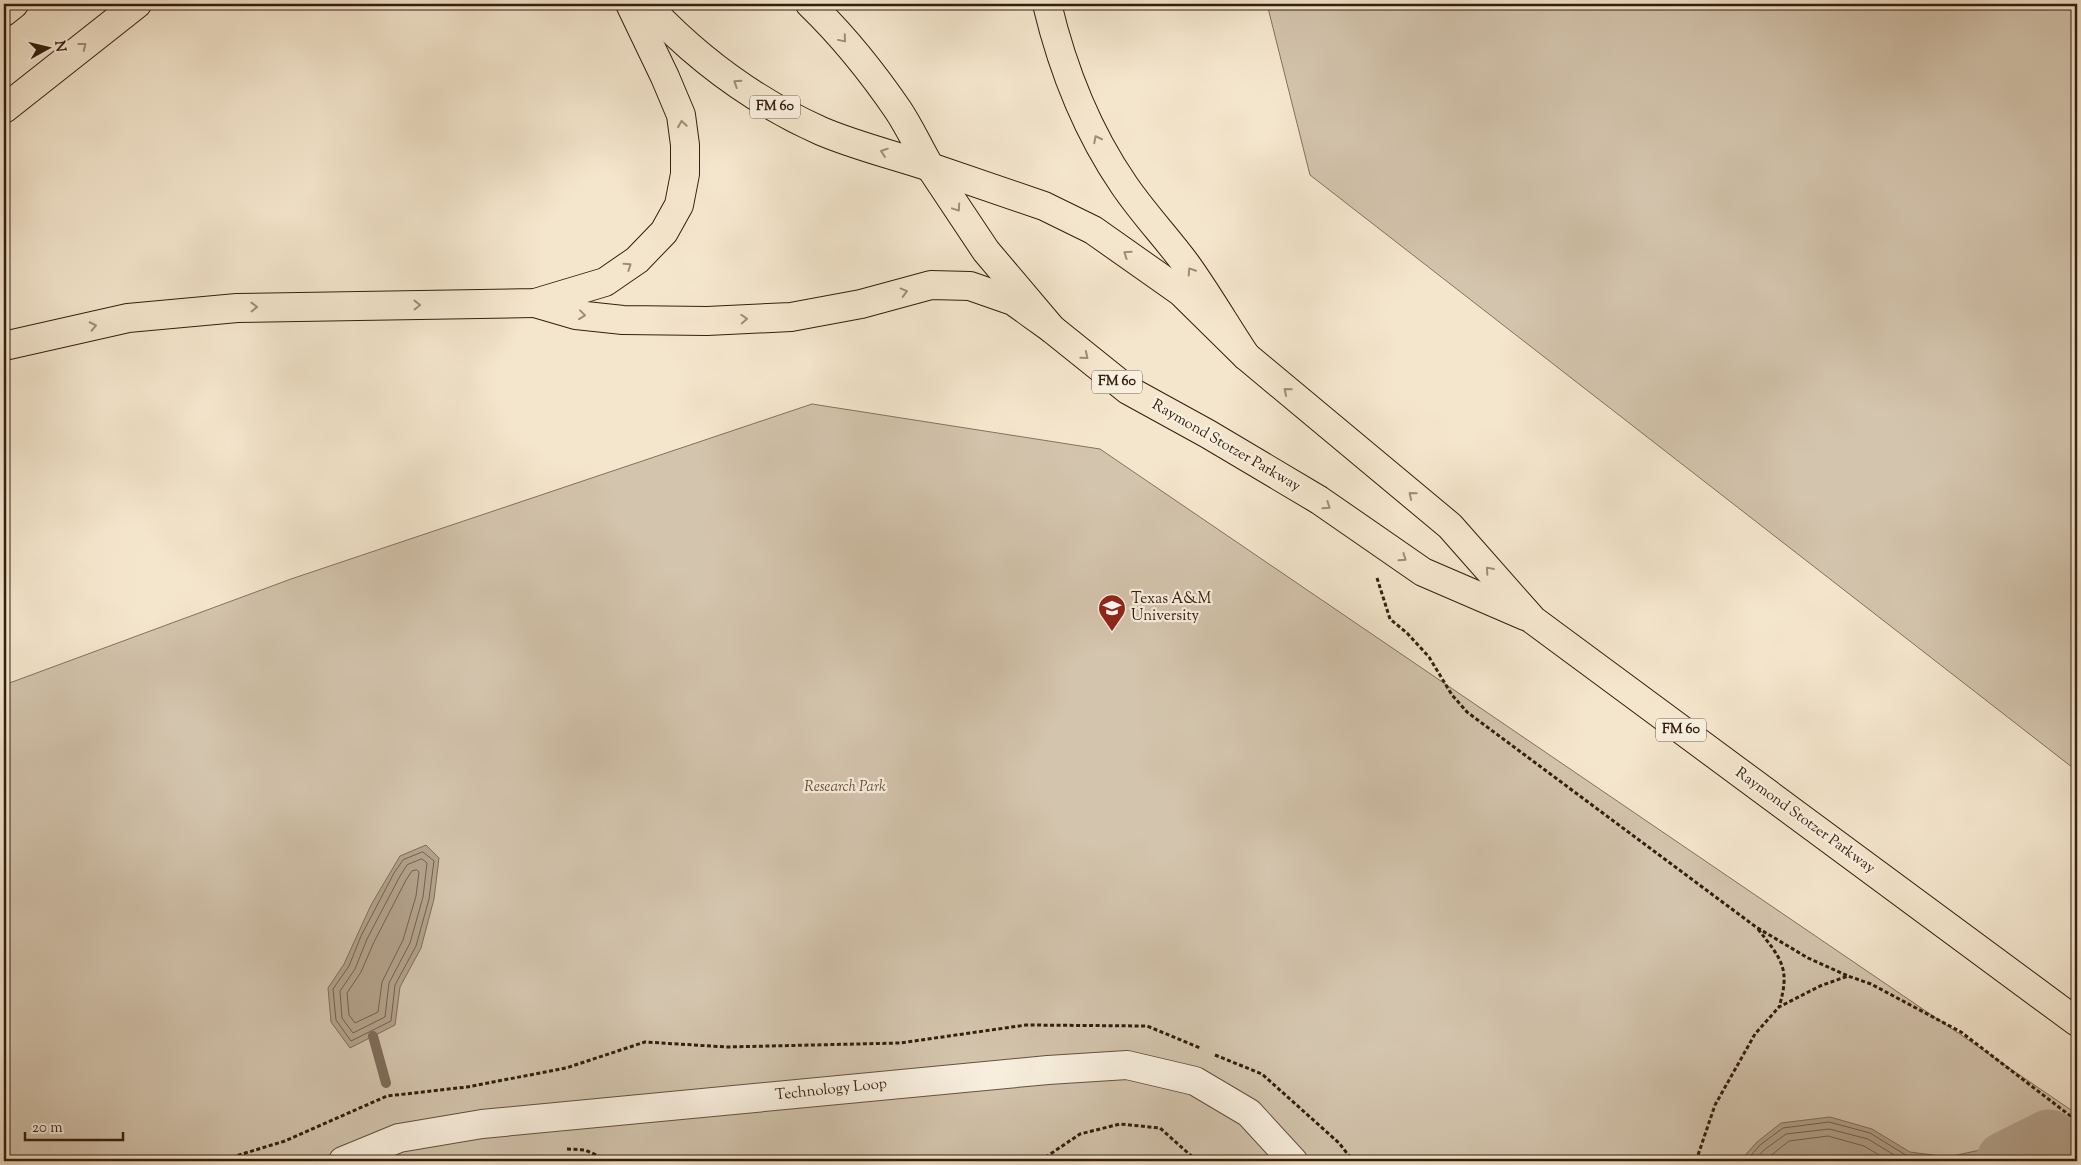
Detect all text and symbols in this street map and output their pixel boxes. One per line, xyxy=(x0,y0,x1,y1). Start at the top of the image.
north arrow xyxy=(22,22,72,72)
one-way arrow xyxy=(838,34,847,43)
text: N xyxy=(48,40,70,53)
one-way arrow xyxy=(77,44,86,52)
one-way arrow xyxy=(734,80,743,89)
road number: FM 60 xyxy=(750,95,800,118)
one-way arrow xyxy=(677,119,688,127)
one-way arrow xyxy=(1093,135,1103,144)
one-way arrow xyxy=(880,147,888,157)
one-way arrow xyxy=(951,202,960,211)
one-way arrow xyxy=(1123,251,1133,260)
one-way arrow xyxy=(622,263,632,272)
one-way arrow xyxy=(1188,268,1197,277)
one-way arrow xyxy=(899,288,907,298)
one-way arrow xyxy=(413,300,421,310)
one-way arrow xyxy=(250,302,258,313)
one-way arrow xyxy=(578,309,586,320)
one-way arrow xyxy=(740,314,748,324)
one-way arrow xyxy=(88,321,97,332)
one-way arrow xyxy=(1080,351,1089,360)
road number: FM 60 xyxy=(1092,371,1142,394)
one-way arrow xyxy=(1284,387,1293,396)
street label: Raymond Stotzer Parkway xyxy=(1148,395,1305,497)
one-way arrow xyxy=(1409,491,1418,500)
one-way arrow xyxy=(1321,500,1331,509)
one-way arrow xyxy=(1397,552,1407,561)
one-way arrow xyxy=(1486,567,1495,576)
place label: Texas A&M University xyxy=(1131,589,1211,627)
school or university icon: Texas A&M University xyxy=(1097,593,1127,632)
road number: FM 60 xyxy=(1656,718,1706,742)
street label: Raymond Stotzer Parkway xyxy=(1731,763,1880,879)
park label: Research Park xyxy=(804,777,886,798)
street label: Technology Loop xyxy=(774,1074,888,1106)
scale bar xyxy=(25,1110,122,1142)
text: 20 m xyxy=(32,1118,63,1139)

